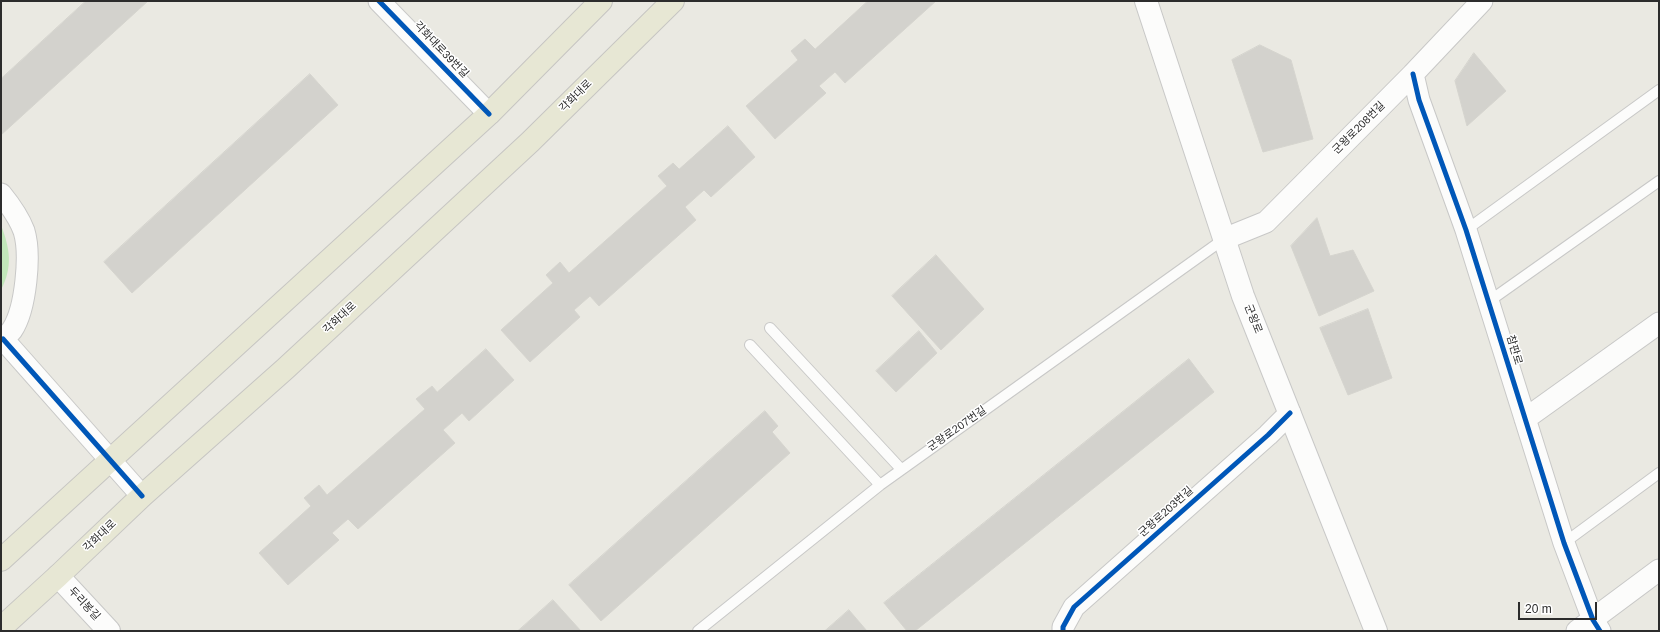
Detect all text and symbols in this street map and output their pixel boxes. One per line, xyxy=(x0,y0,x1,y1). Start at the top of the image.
street label: 각화대로39번길 xyxy=(411,19,471,81)
street label: 각화대로 xyxy=(557,77,595,115)
street label: 군왕로208번길 xyxy=(1330,99,1388,157)
street label: 각화대로 xyxy=(321,299,359,337)
street label: 군왕로 xyxy=(1241,302,1265,336)
street label: 참판로 xyxy=(1503,334,1525,366)
street label: 군왕로207번길 xyxy=(925,404,989,454)
street label: 군왕로203번길 xyxy=(1136,484,1196,540)
street label: 각화대로 xyxy=(81,517,119,555)
street label: 두리봉길 xyxy=(65,585,103,623)
scale bar xyxy=(1520,594,1599,620)
text: 20 m xyxy=(1525,602,1552,616)

